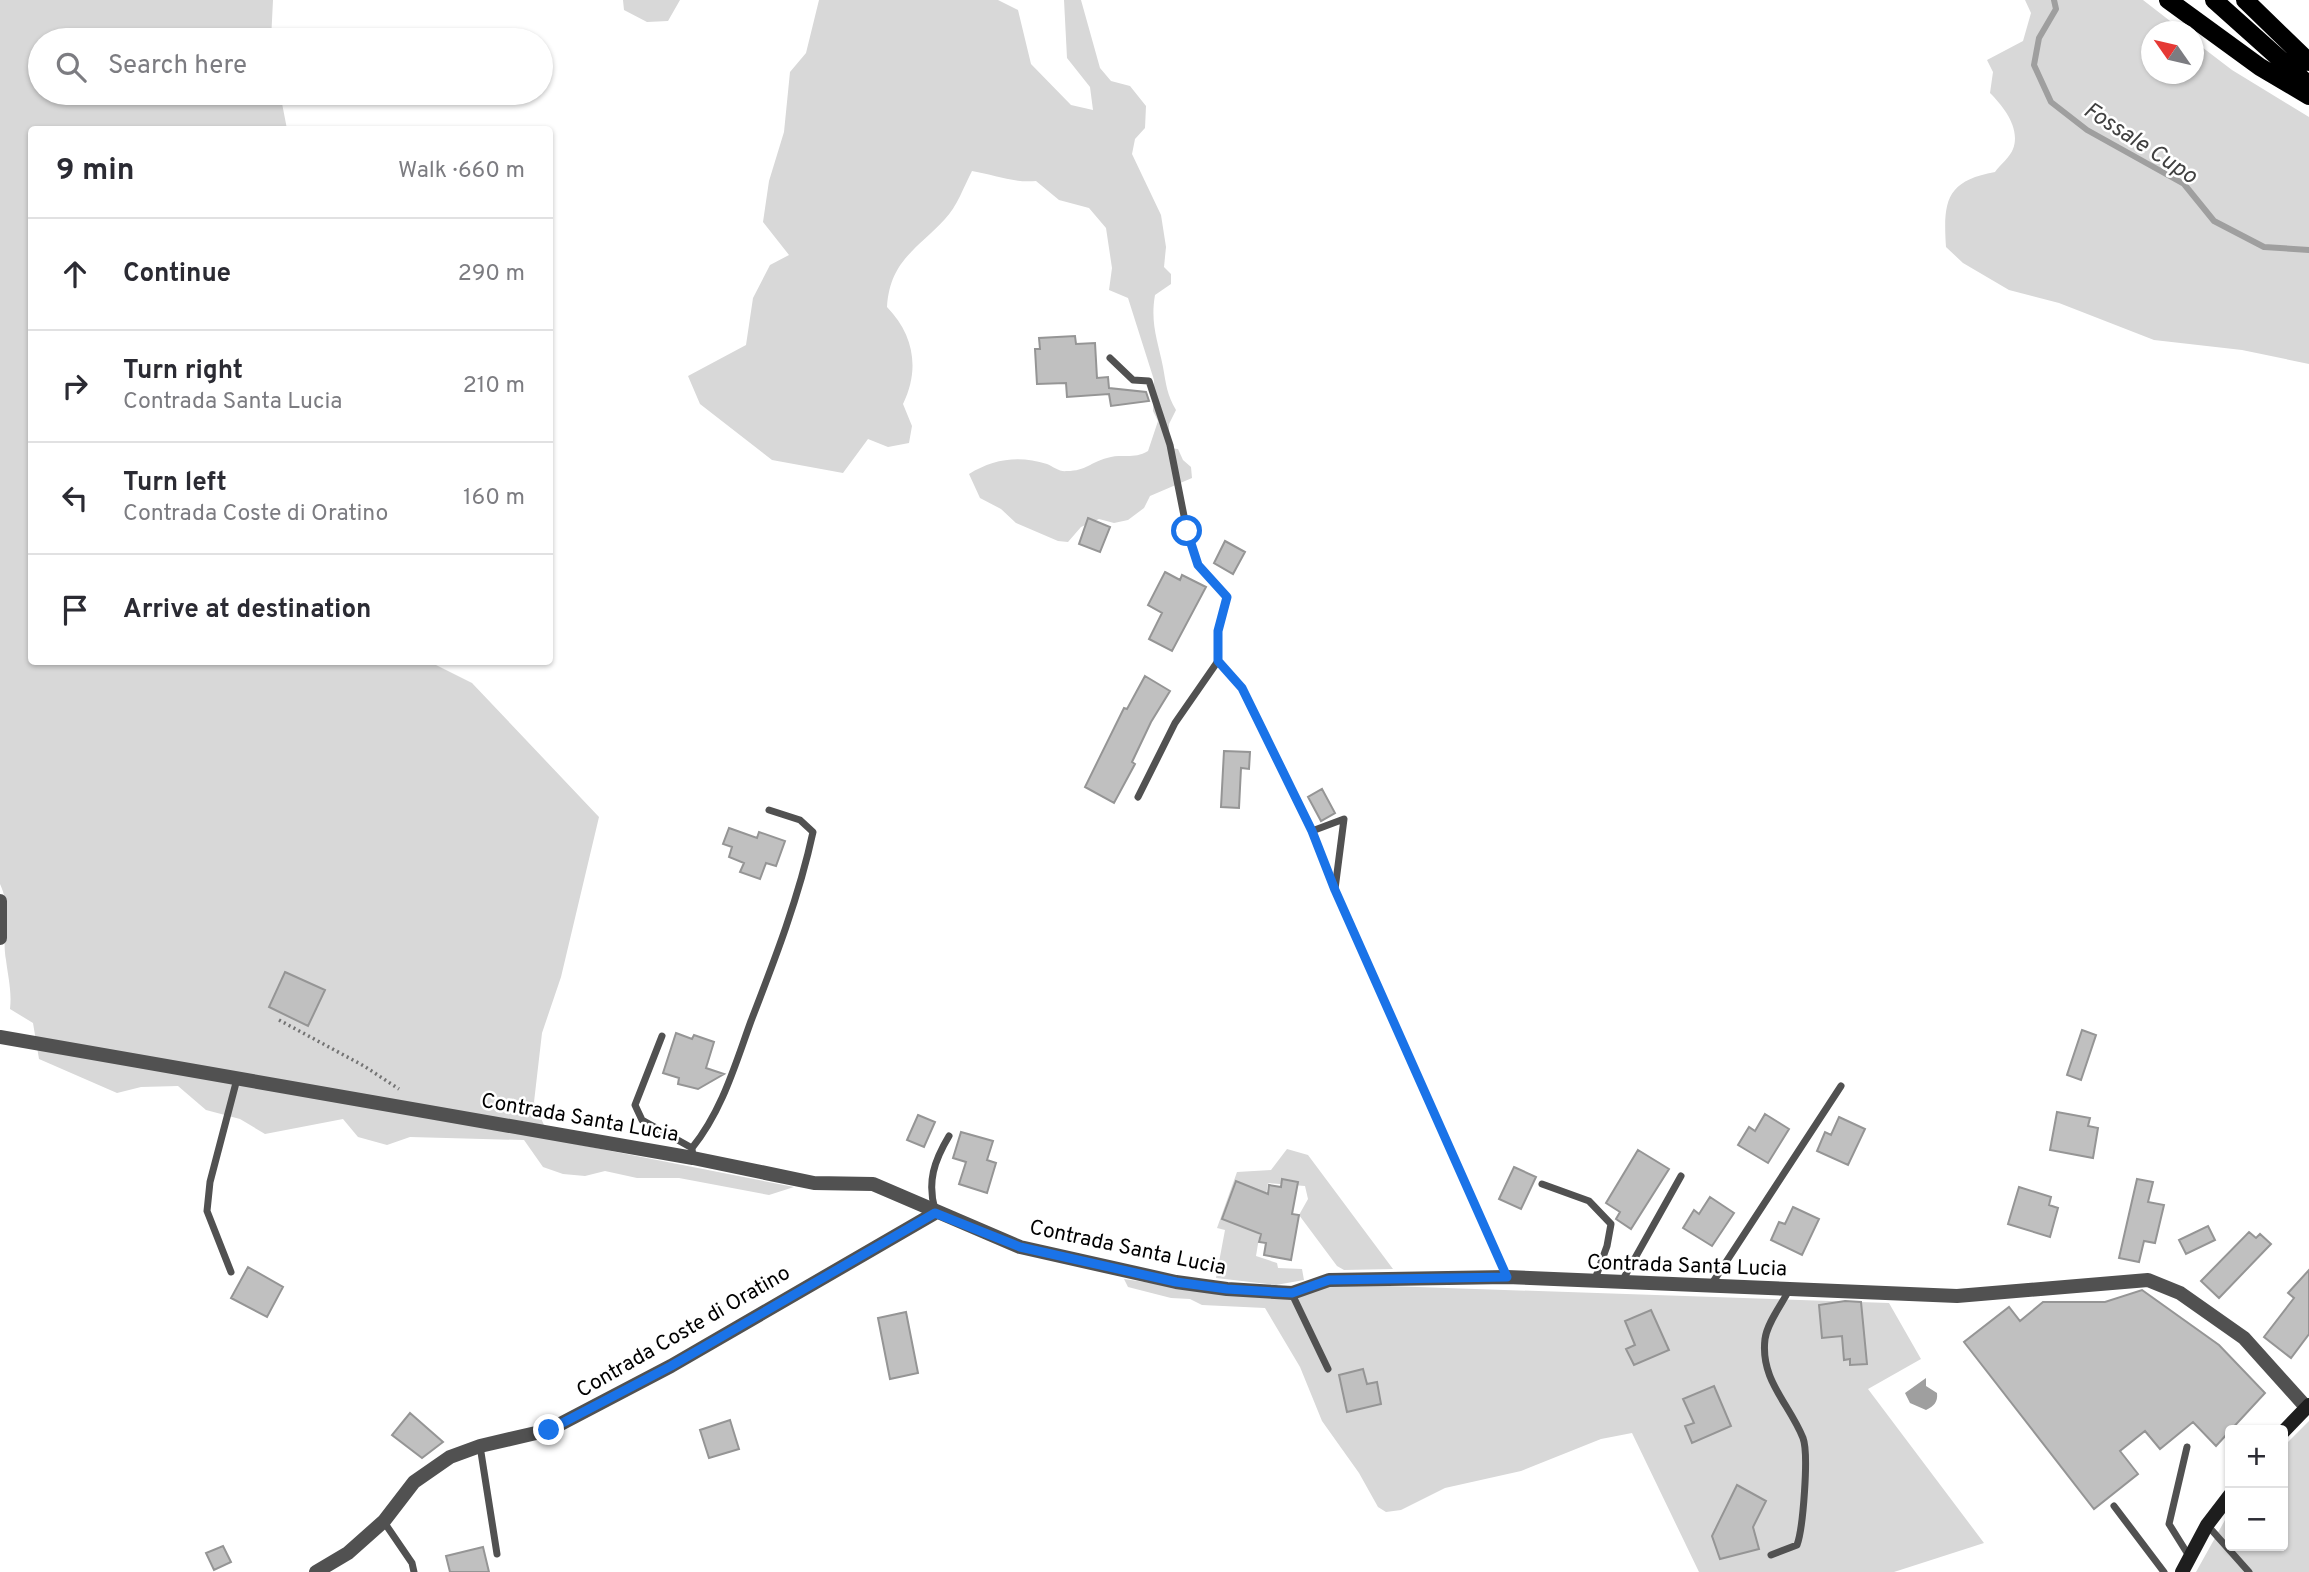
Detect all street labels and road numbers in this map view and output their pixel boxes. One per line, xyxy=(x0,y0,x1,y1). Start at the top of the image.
street label: Contrada Santa Lucia xyxy=(479,1088,681,1149)
street label: Contrada Santa Lucia xyxy=(1027,1214,1228,1282)
street label: Contrada Santa Lucia xyxy=(1586,1250,1787,1283)
street label: Contrada Coste di Oratino xyxy=(572,1260,795,1405)

